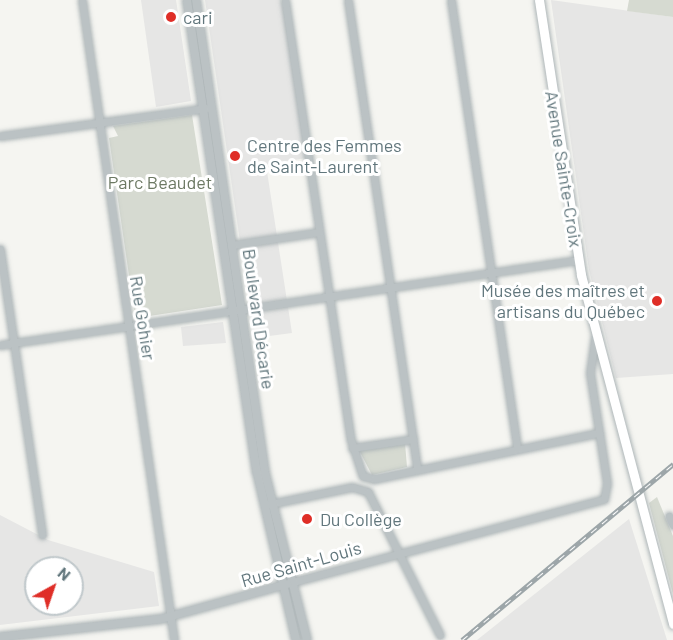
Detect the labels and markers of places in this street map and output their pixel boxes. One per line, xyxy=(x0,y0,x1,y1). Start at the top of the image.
place label: cari xyxy=(183,6,213,28)
marker: cari xyxy=(164,10,178,24)
place label: Centre des Femmes de Saint-Laurent xyxy=(247,135,402,178)
marker: Centre des Femmes de Saint-Laurent xyxy=(228,149,242,163)
place label: Musée des maîtres et artisans du Québec xyxy=(481,280,645,322)
marker: Musée des maîtres et artisans du Québec xyxy=(650,294,664,308)
place label: Du Collège xyxy=(320,508,402,530)
marker: Du Collège xyxy=(298,510,316,528)

